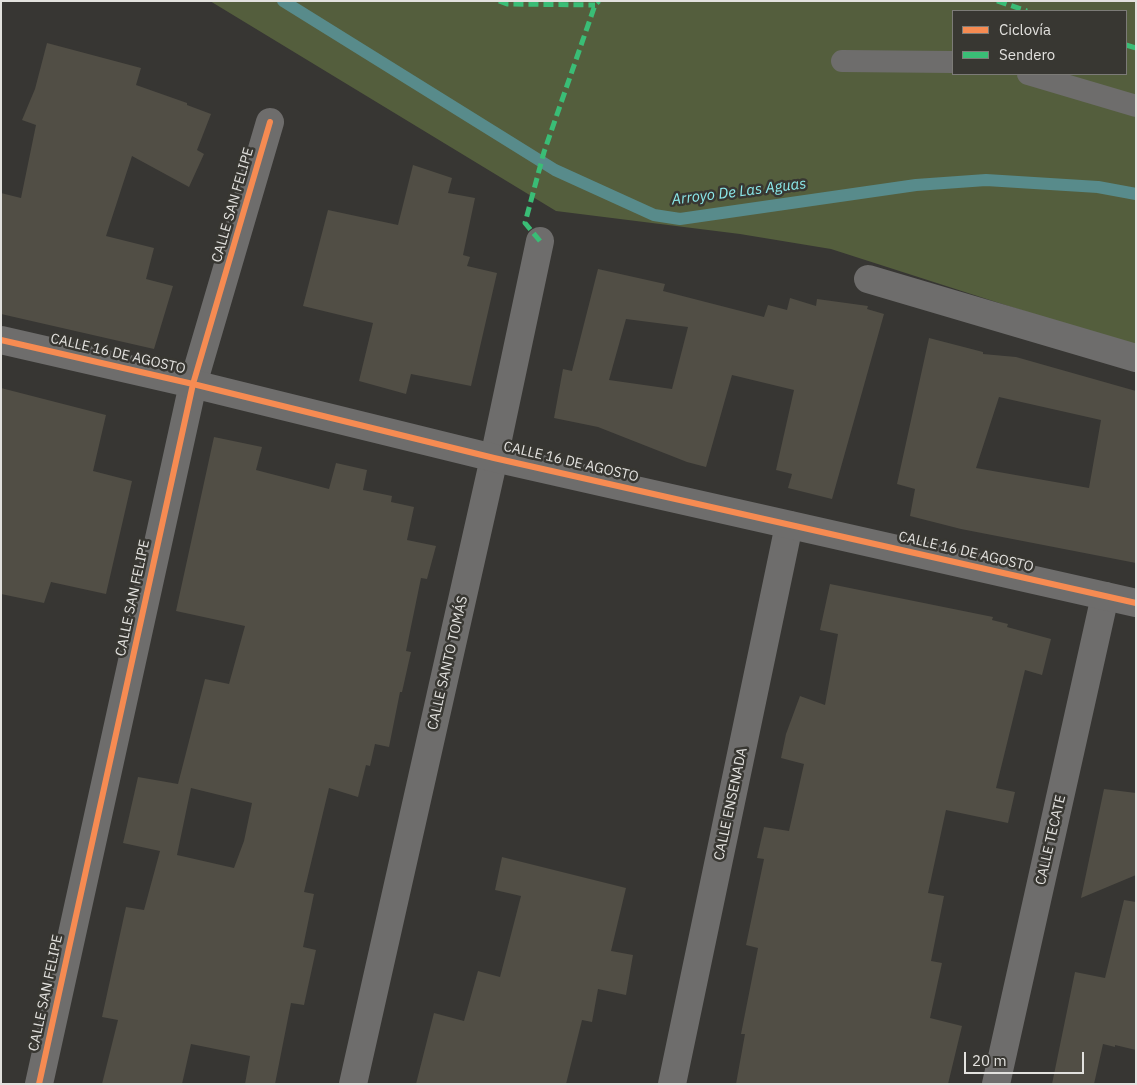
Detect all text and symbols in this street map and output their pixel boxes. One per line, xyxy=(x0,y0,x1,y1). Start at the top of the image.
legend xyxy=(952,10,1127,75)
text: Ciclovía xyxy=(999,20,1051,39)
text: Sendero xyxy=(999,45,1055,64)
street label: CALLE SAN FELIPE xyxy=(209,146,257,264)
water label: Arroyo De Las Aguas xyxy=(671,175,807,209)
street label: CALLE 16 DE AGOSTO xyxy=(49,330,187,378)
street label: CALLE 16 DE AGOSTO xyxy=(502,438,640,486)
street label: CALLE 16 DE AGOSTO xyxy=(897,528,1035,576)
street label: CALLE SAN FELIPE xyxy=(112,538,154,658)
street label: CALLE SANTO TOMÁS xyxy=(424,594,472,732)
street label: CALLE ENSENADA xyxy=(711,746,751,862)
street label: CALLE TECATE xyxy=(1032,793,1070,887)
street label: CALLE SAN FELIPE xyxy=(25,933,67,1053)
scale bar xyxy=(967,1042,1087,1074)
text: 20 m xyxy=(972,1051,1007,1070)

